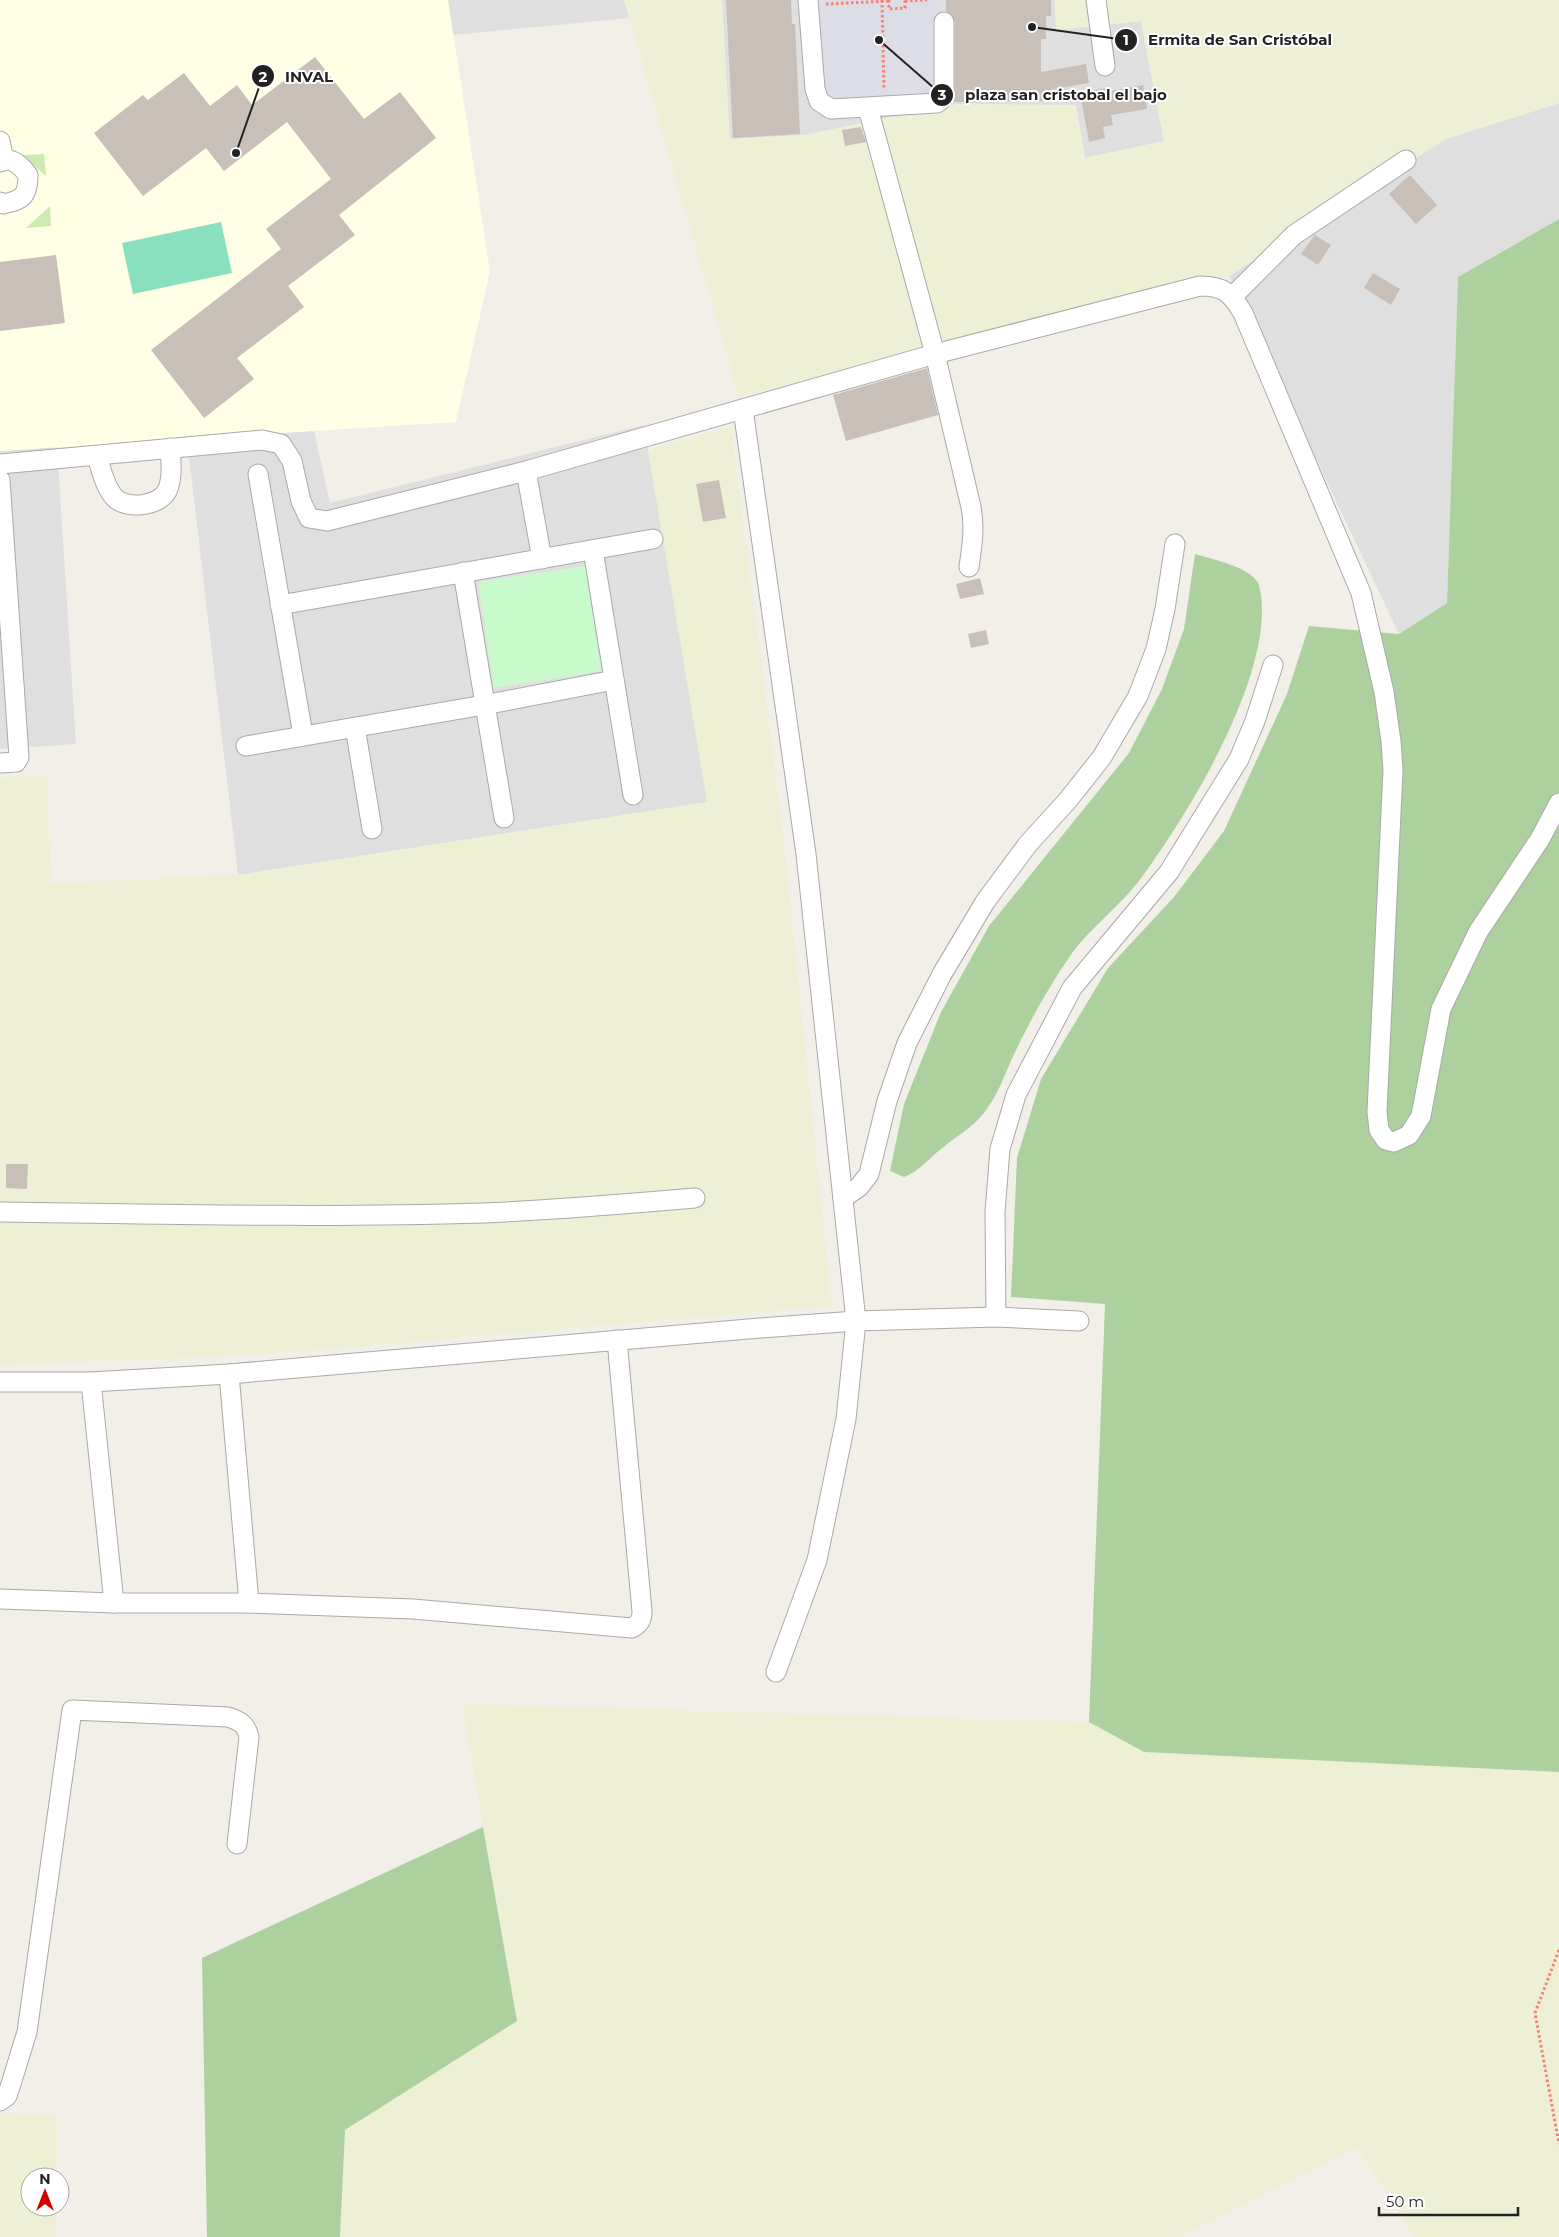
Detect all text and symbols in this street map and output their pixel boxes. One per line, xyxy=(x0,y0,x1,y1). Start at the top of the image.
callout: Ermita de San Cristóbal xyxy=(1113,25,1342,55)
text: 1 xyxy=(1123,30,1129,49)
text: Ermita de San Cristóbal xyxy=(1148,30,1332,49)
callout: INVAL xyxy=(251,61,343,91)
text: 2 xyxy=(259,67,268,86)
text: INVAL xyxy=(285,67,333,86)
callout: plaza san cristobal el bajo xyxy=(930,80,1177,110)
text: 3 xyxy=(937,85,947,104)
text: plaza san cristobal el bajo xyxy=(965,85,1167,104)
north arrow xyxy=(20,2167,70,2217)
text: N xyxy=(39,2170,51,2188)
scale bar xyxy=(1379,2184,1518,2216)
text: 50 m xyxy=(1386,2192,1424,2211)

